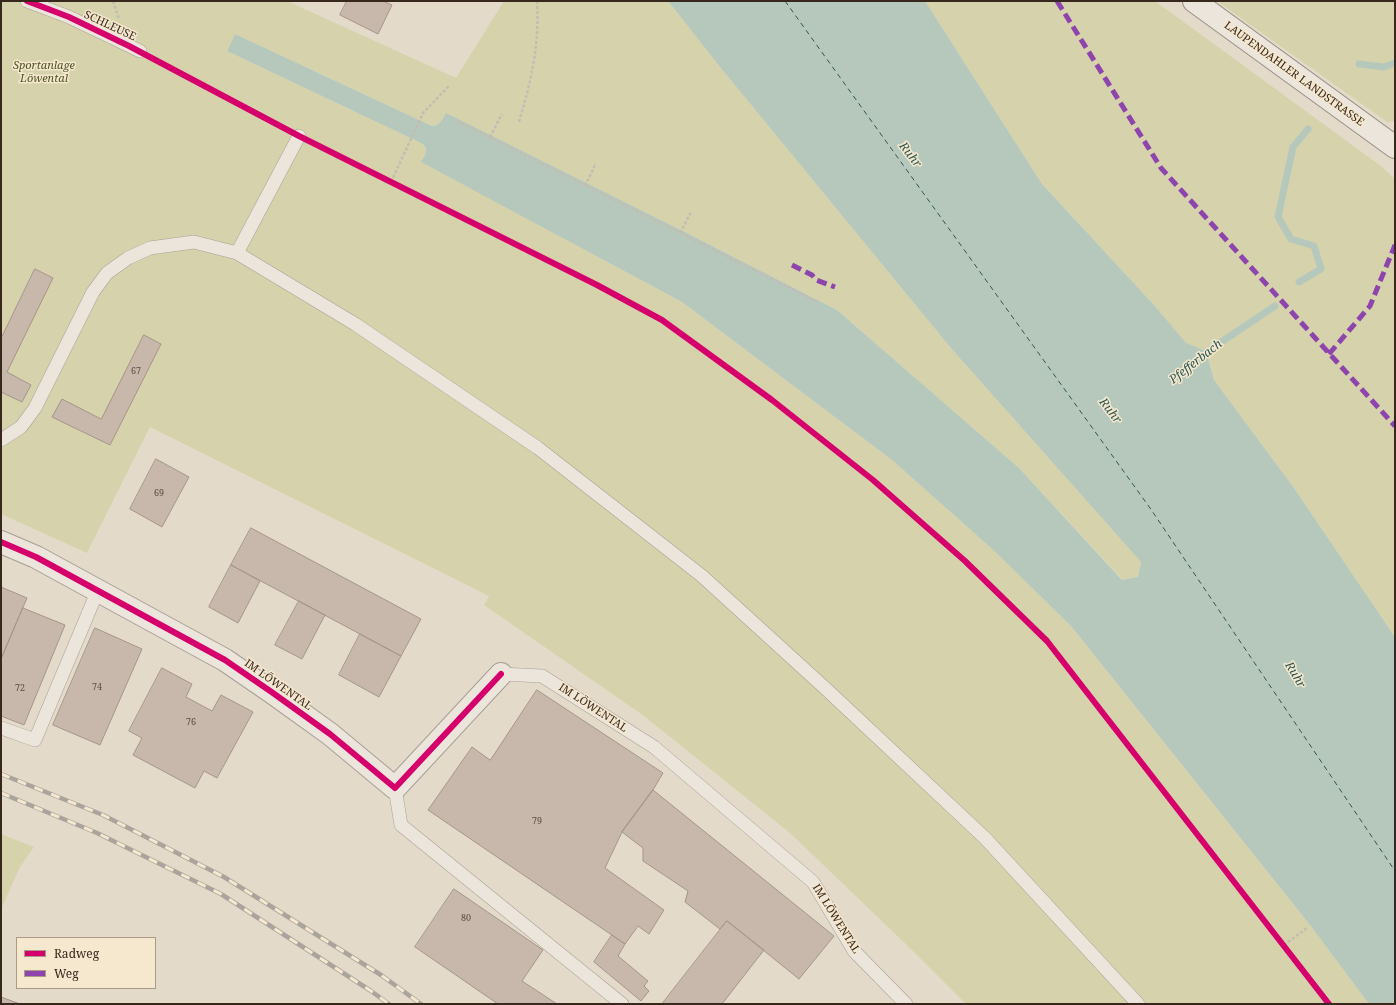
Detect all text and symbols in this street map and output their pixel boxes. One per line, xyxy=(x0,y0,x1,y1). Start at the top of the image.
street label: SCHLEUSE xyxy=(82,8,138,44)
street label: LAUPENDAHLER LANDSTRASSE xyxy=(1222,19,1366,129)
park label: Sportanlage Löwental xyxy=(13,59,75,85)
water label: Ruhr xyxy=(896,140,924,170)
water label: Pfefferbach xyxy=(1167,337,1225,387)
house number: 67 xyxy=(131,366,141,376)
water label: Ruhr xyxy=(1096,396,1124,426)
house number: 69 xyxy=(154,488,164,498)
street label: IM LÖWENTAL xyxy=(242,657,314,713)
water label: Ruhr xyxy=(1282,659,1308,691)
street label: IM LÖWENTAL xyxy=(556,681,630,735)
house number: 74 xyxy=(92,682,102,692)
house number: 72 xyxy=(15,683,25,693)
house number: 76 xyxy=(186,717,196,727)
house number: 79 xyxy=(532,816,542,826)
street label: IM LÖWENTAL xyxy=(809,882,863,956)
house number: 80 xyxy=(461,913,471,923)
legend xyxy=(16,937,156,989)
text: Radweg xyxy=(54,945,99,962)
text: Weg xyxy=(54,965,79,982)

